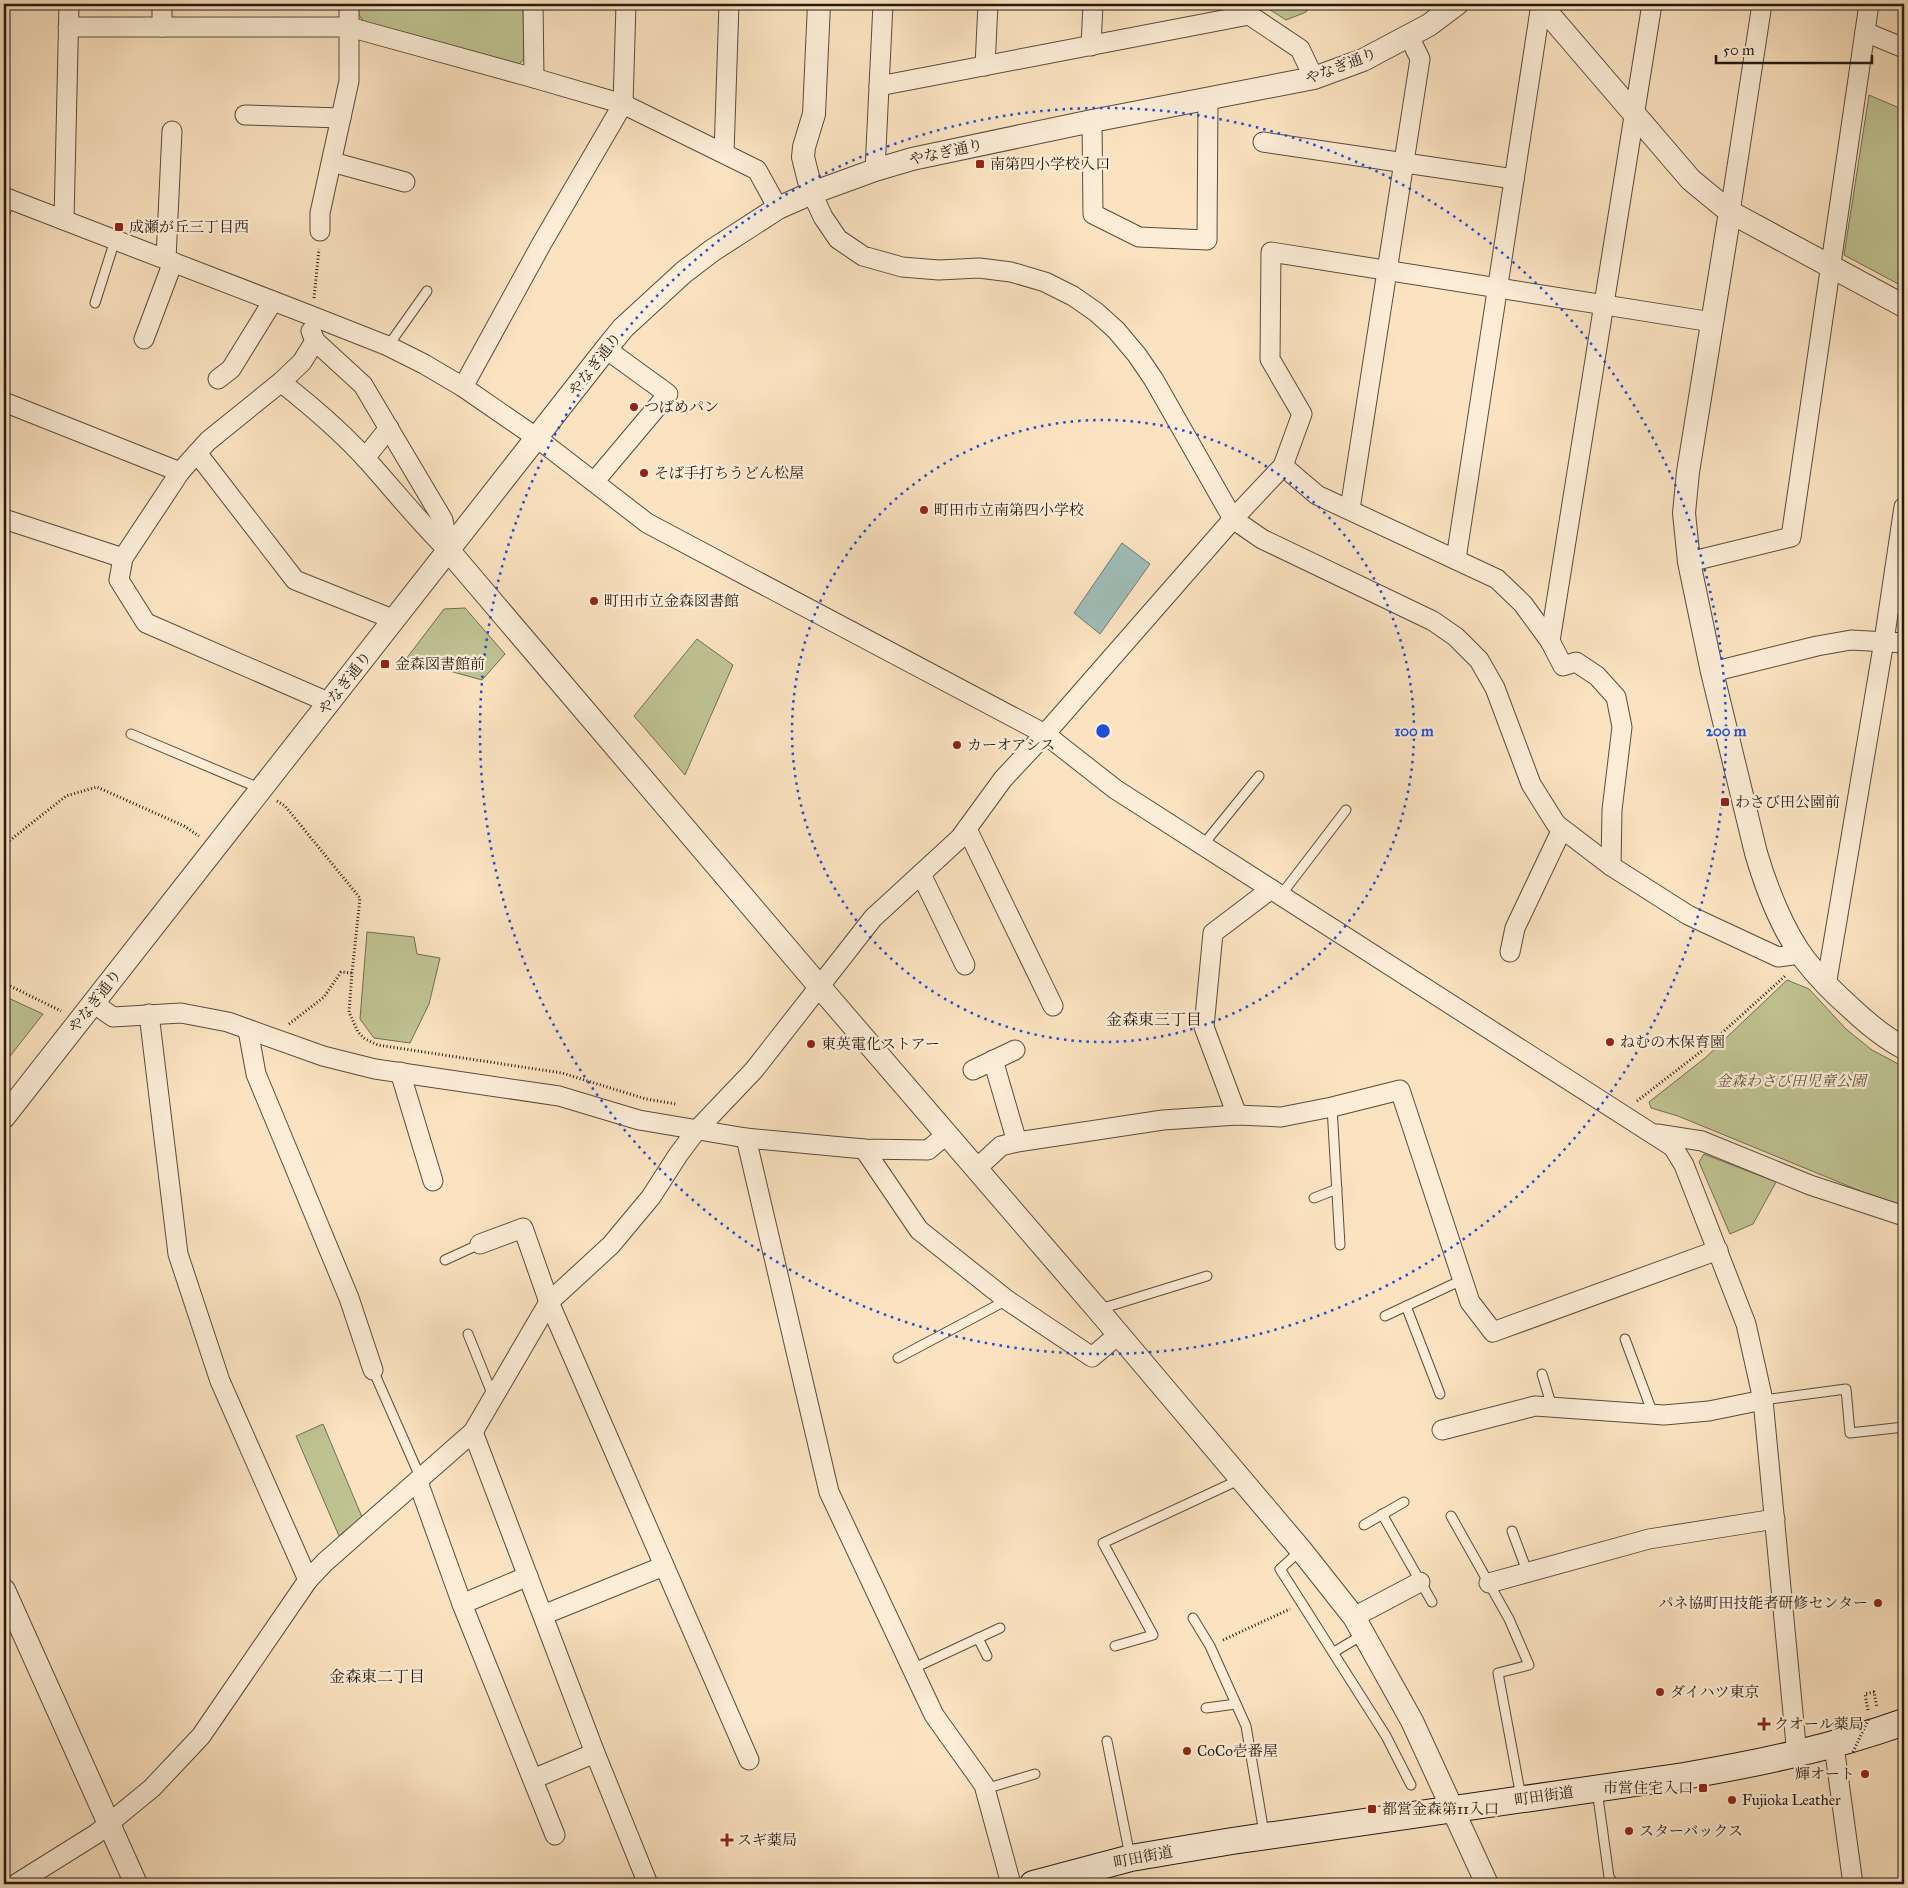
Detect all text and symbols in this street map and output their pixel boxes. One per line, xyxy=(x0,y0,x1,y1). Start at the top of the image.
scale bar xyxy=(1716,32,1872,64)
text: 50 m xyxy=(1723,41,1755,59)
street label: やなぎ通り xyxy=(1303,44,1379,88)
street label: やなぎ通り xyxy=(907,135,985,169)
place label: 南第四小学校入口 xyxy=(990,155,1110,173)
marker: 南第四小学校入口 xyxy=(974,158,986,170)
place label: 成瀬が丘三丁目西 xyxy=(129,218,249,236)
marker: 成瀬が丘三丁目西 xyxy=(113,221,125,233)
street label: やなぎ通り xyxy=(565,329,625,399)
place label: つばめパン xyxy=(644,398,719,416)
marker: つばめパン xyxy=(628,401,640,413)
place label: そば手打ちうどん松屋 xyxy=(654,464,804,482)
marker: そば手打ちうどん松屋 xyxy=(638,467,650,479)
place label: 町田市立南第四小学校 xyxy=(934,501,1084,519)
marker: 町田市立南第四小学校 xyxy=(918,504,930,516)
place label: 町田市立金森図書館 xyxy=(604,592,739,610)
marker: 町田市立金森図書館 xyxy=(588,595,600,607)
street label: やなぎ通り xyxy=(315,648,375,718)
place label: 金森図書館前 xyxy=(395,655,485,673)
marker: 金森図書館前 xyxy=(379,658,391,670)
centre of rings xyxy=(1094,722,1112,740)
text: 100 m xyxy=(1394,722,1434,740)
text: 200 m xyxy=(1706,722,1747,740)
place label: カーオアシス xyxy=(967,736,1055,754)
marker: カーオアシス xyxy=(951,739,963,751)
place label: わさび田公園前 xyxy=(1735,793,1840,811)
marker: わさび田公園前 xyxy=(1719,796,1731,808)
street label: やなぎ通り xyxy=(65,966,125,1036)
district label: 金森東三丁目 xyxy=(1106,1010,1202,1029)
place label: ねむの木保育園 xyxy=(1620,1033,1725,1051)
place label: 東英電化ストアー xyxy=(821,1035,940,1053)
marker: ねむの木保育園 xyxy=(1604,1036,1616,1048)
marker: 東英電化ストアー xyxy=(805,1038,817,1050)
park label: 金森わさび田児童公園 xyxy=(1716,1072,1869,1090)
place label: パネ協町田技能者研修センター xyxy=(1659,1594,1868,1612)
marker: パネ協町田技能者研修センター xyxy=(1872,1597,1884,1609)
district label: 金森東二丁目 xyxy=(329,1667,425,1686)
place label: ダイハツ東京 xyxy=(1670,1683,1759,1701)
marker: ダイハツ東京 xyxy=(1654,1686,1666,1698)
place label: クオール薬局 xyxy=(1774,1715,1864,1733)
marker: クオール薬局 xyxy=(1758,1718,1770,1730)
place label: CoCo壱番屋 xyxy=(1197,1742,1278,1760)
marker: CoCo壱番屋 xyxy=(1181,1745,1193,1757)
place label: 輝オート xyxy=(1795,1765,1855,1783)
marker: 輝オート xyxy=(1859,1768,1871,1780)
place label: 市営住宅入口 xyxy=(1603,1779,1693,1797)
marker: 市営住宅入口 xyxy=(1697,1782,1709,1794)
street label: 町田街道 xyxy=(1513,1783,1575,1809)
place label: Fujioka Leather xyxy=(1742,1791,1841,1809)
marker: Fujioka Leather xyxy=(1726,1794,1738,1806)
place label: 都営金森第11入口 xyxy=(1382,1800,1499,1818)
marker: 都営金森第11入口 xyxy=(1366,1803,1378,1815)
place label: スターバックス xyxy=(1639,1822,1743,1840)
marker: スターバックス xyxy=(1623,1825,1635,1837)
place label: スギ薬局 xyxy=(737,1831,797,1849)
marker: スギ薬局 xyxy=(721,1834,733,1846)
street label: 町田街道 xyxy=(1112,1842,1174,1872)

